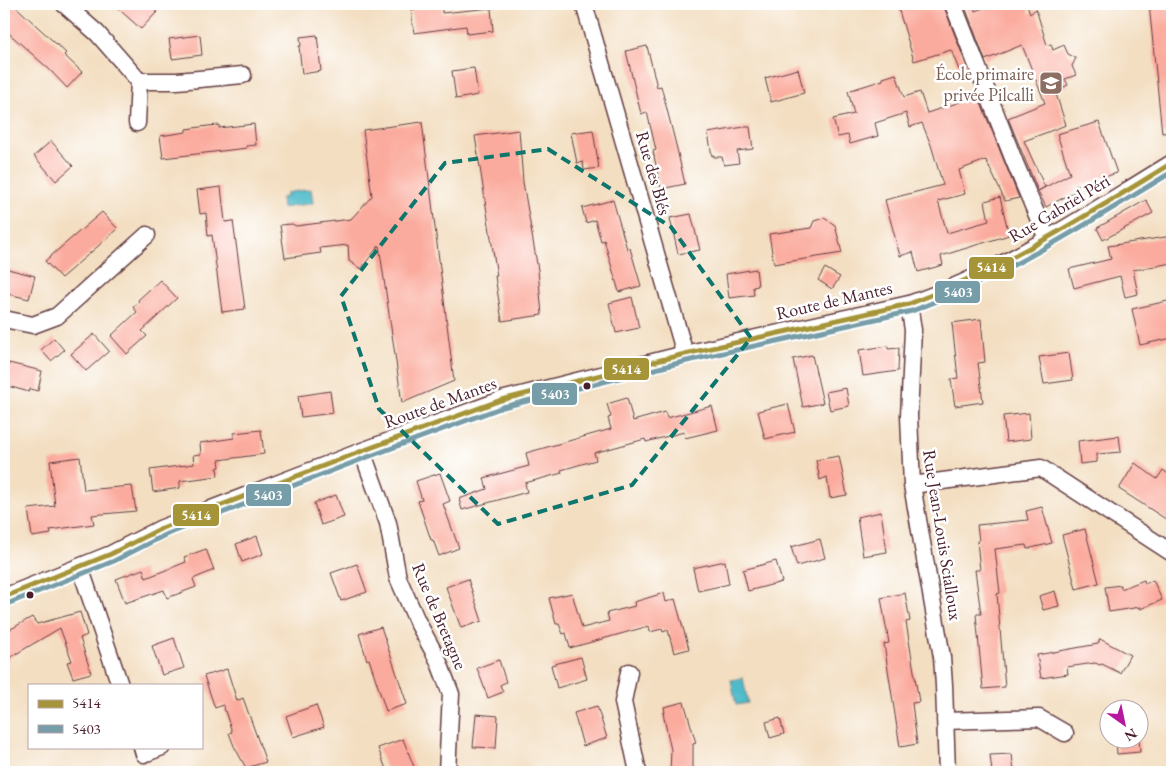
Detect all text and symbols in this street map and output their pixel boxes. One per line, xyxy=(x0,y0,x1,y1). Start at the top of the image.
place label: École primaire privée Pilcalli xyxy=(935,62,1035,106)
school or university icon: École primaire privée Pilcalli xyxy=(1038,70,1064,96)
street label: Rue des Blés xyxy=(631,128,677,218)
street label: Rue Gabriel Péri xyxy=(1004,168,1114,247)
line badge: 5414 xyxy=(968,256,1015,280)
text: 5414 xyxy=(976,258,1006,276)
street label: Route de Mantes xyxy=(774,275,894,325)
line badge: 5403 xyxy=(934,280,981,304)
text: 5403 xyxy=(943,283,973,301)
line badge: 5414 xyxy=(603,357,650,381)
text: 5414 xyxy=(611,360,641,378)
street label: Route de Mantes xyxy=(381,371,500,433)
unlabelled marker xyxy=(582,381,592,391)
line badge: 5403 xyxy=(531,382,578,406)
text: 5403 xyxy=(540,385,570,403)
street label: Rue Jean-Louis Scialloux xyxy=(918,448,968,622)
line badge: 5403 xyxy=(245,483,292,507)
text: 5403 xyxy=(253,486,283,504)
line badge: 5414 xyxy=(172,503,220,527)
text: 5414 xyxy=(181,506,211,524)
street label: Rue de Bretagne xyxy=(407,559,473,673)
unlabelled marker xyxy=(25,590,35,600)
legend xyxy=(28,684,202,748)
text: 5414 xyxy=(72,693,102,712)
north arrow xyxy=(1098,698,1148,748)
text: 5403 xyxy=(72,719,101,738)
text: N xyxy=(1121,724,1141,746)

